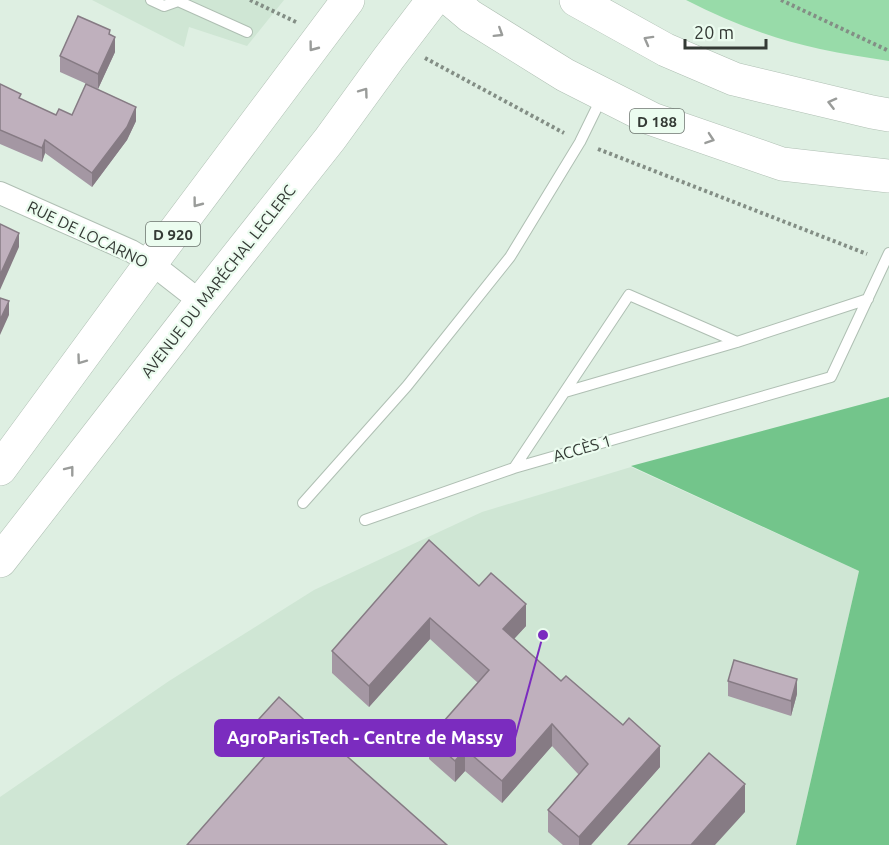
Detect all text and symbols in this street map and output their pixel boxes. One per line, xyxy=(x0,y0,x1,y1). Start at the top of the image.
scale bar xyxy=(685,12,766,50)
text: 20 m xyxy=(694,22,734,42)
one-way arrow xyxy=(493,26,503,38)
one-way arrow xyxy=(644,36,654,47)
one-way arrow xyxy=(309,40,320,51)
one-way arrow xyxy=(357,87,368,98)
one-way arrow xyxy=(827,97,837,110)
road number: D 188 xyxy=(630,109,684,133)
one-way arrow xyxy=(704,132,715,144)
street label: AVENUE DU MARÉCHAL LECLERC xyxy=(136,180,299,381)
street label: RUE DE LOCARNO xyxy=(25,197,151,271)
one-way arrow xyxy=(193,197,204,208)
road number: D 920 xyxy=(146,222,200,246)
one-way arrow xyxy=(77,353,88,364)
street label: ACCÈS 1 xyxy=(550,429,613,465)
one-way arrow xyxy=(63,466,74,477)
callout: AgroParisTech - Centre de Massy xyxy=(215,720,515,756)
text: AgroParisTech - Centre de Massy xyxy=(227,727,504,747)

